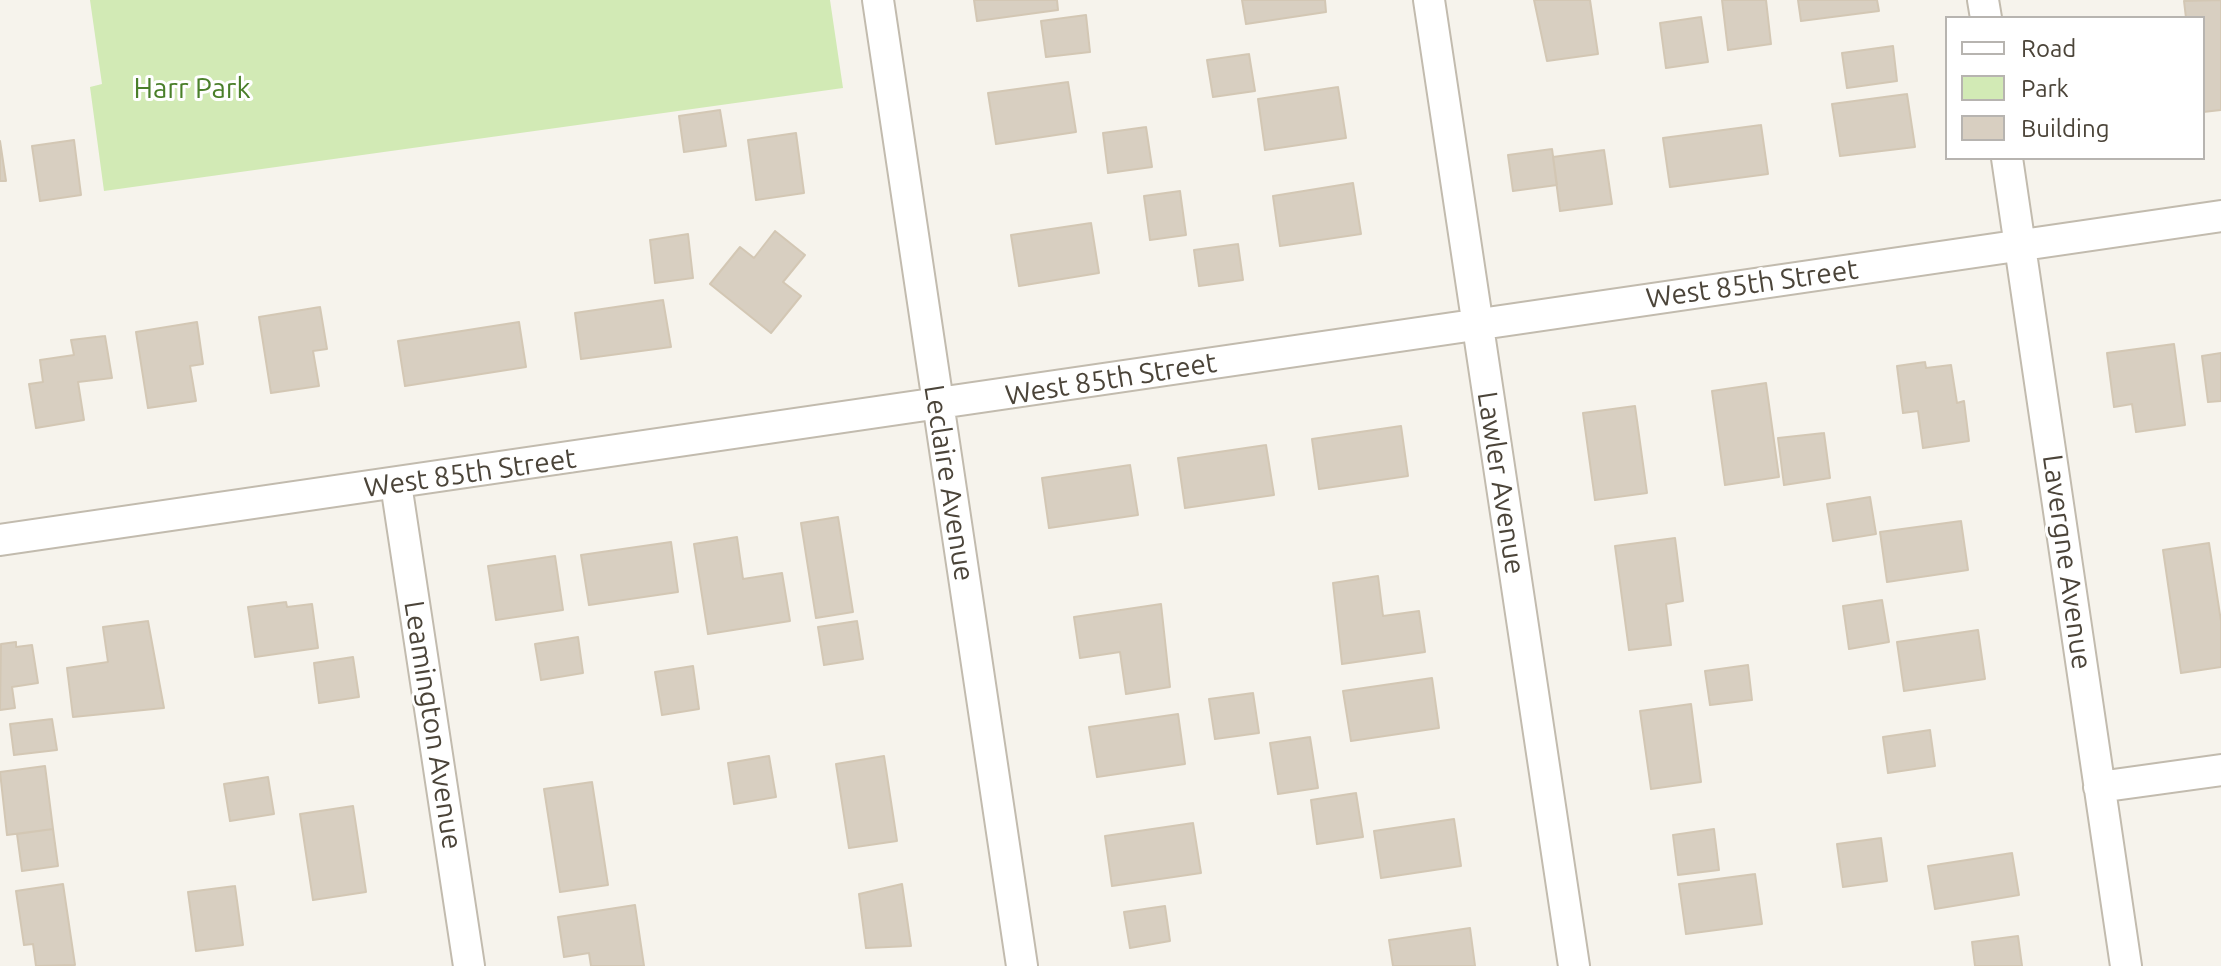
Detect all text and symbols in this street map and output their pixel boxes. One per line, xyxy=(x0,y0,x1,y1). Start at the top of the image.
legend xyxy=(1945,16,2205,160)
text: Road xyxy=(2021,35,2076,62)
park label: Harr Park xyxy=(133,72,251,106)
text: Park xyxy=(2021,75,2069,102)
text: Building xyxy=(2021,115,2109,142)
street label: West 85th Street xyxy=(1644,252,1860,316)
street label: West 85th Street xyxy=(1003,346,1219,412)
street label: Leclaire Avenue xyxy=(917,383,981,583)
street label: Lawler Avenue xyxy=(1470,389,1532,577)
street label: West 85th Street xyxy=(362,441,578,505)
street label: Lavergne Avenue xyxy=(2035,452,2099,672)
street label: Leamington Avenue xyxy=(397,598,469,852)

